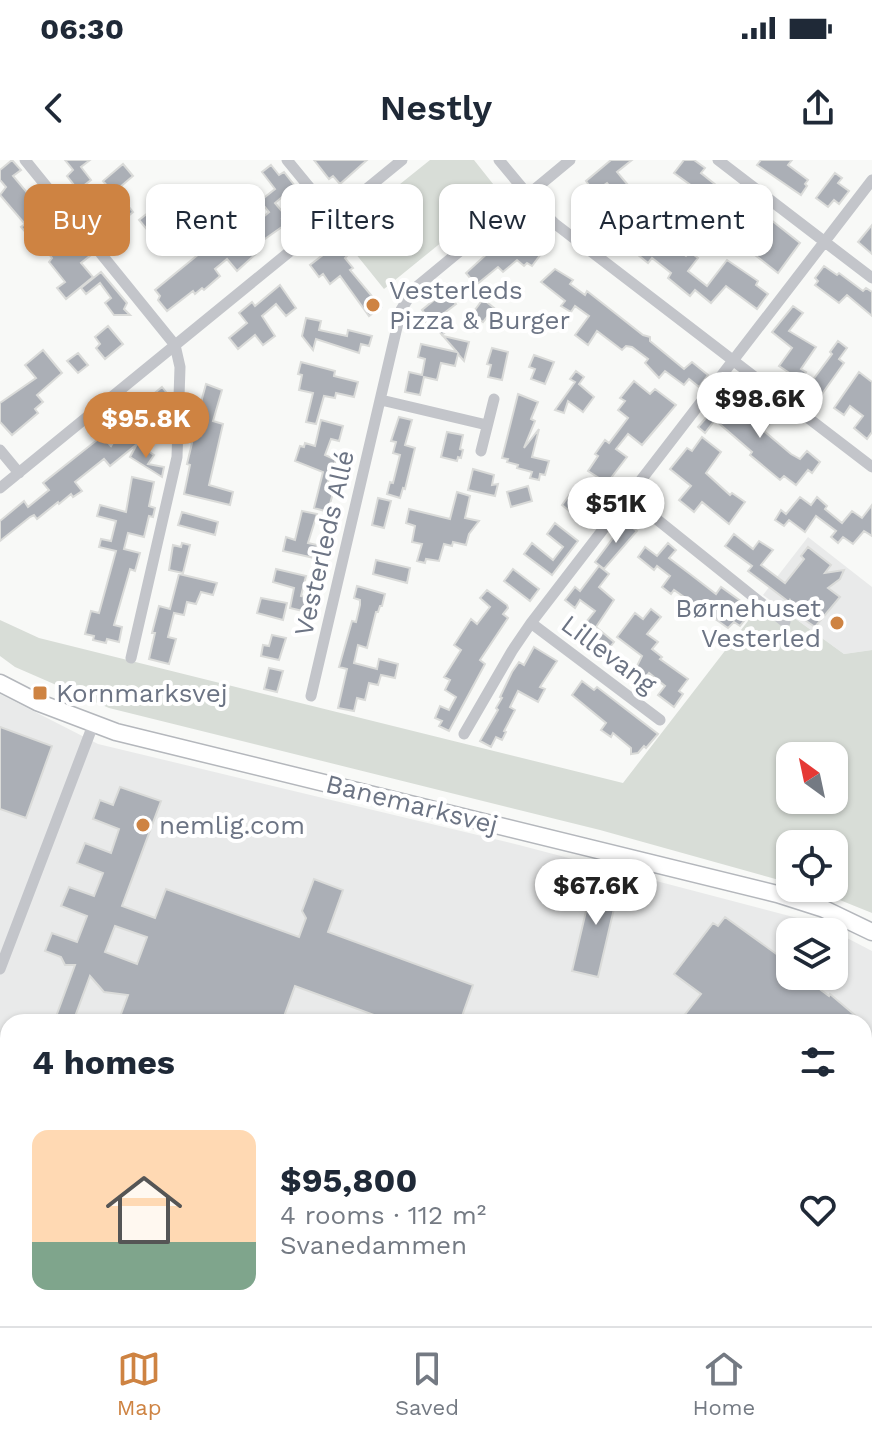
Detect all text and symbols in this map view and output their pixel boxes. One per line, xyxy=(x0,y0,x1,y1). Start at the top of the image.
text: 06:30 xyxy=(40,11,124,46)
icon: back xyxy=(32,86,76,130)
icon: share xyxy=(796,86,840,130)
text: Nestly xyxy=(380,87,492,129)
chip: Buy xyxy=(24,184,130,256)
chip: Rent xyxy=(146,184,265,256)
chip: Filters xyxy=(281,184,423,256)
chip: New xyxy=(439,184,555,256)
chip: Apartment xyxy=(571,184,773,256)
place label: Vesterleds Pizza & Burger xyxy=(389,275,570,335)
marker: Vesterleds Pizza & Burger xyxy=(364,296,382,314)
pin: $98.6K xyxy=(695,372,825,440)
text: $98.6K xyxy=(715,383,805,413)
pin: $95.8K xyxy=(81,392,211,460)
text: $95.8K xyxy=(101,403,191,433)
street label: Vesterleds Allé xyxy=(288,447,360,639)
pin: $51K xyxy=(569,477,663,545)
text: $51K xyxy=(585,488,647,518)
place label: Børnehuset Vesterled xyxy=(675,593,821,653)
street label: Lillevang xyxy=(556,609,662,699)
marker: Børnehuset Vesterled xyxy=(828,614,846,632)
place label: Kornmarksvej xyxy=(56,678,228,708)
marker: Kornmarksvej xyxy=(31,684,49,702)
north arrow xyxy=(776,742,848,814)
map controls xyxy=(776,742,848,990)
street label: Banemarksvej xyxy=(323,768,501,840)
place label: nemlig.com xyxy=(159,810,305,840)
marker: nemlig.com xyxy=(134,816,152,834)
button: locate xyxy=(776,830,848,902)
pin: $67.6K xyxy=(531,859,661,927)
text: $67.6K xyxy=(553,870,639,900)
button: layers xyxy=(776,918,848,990)
icon: filters xyxy=(796,1040,840,1084)
text: 4 homes xyxy=(32,1042,175,1082)
text: $95,800 xyxy=(280,1160,417,1200)
icon: home xyxy=(96,1162,192,1258)
icon: heart xyxy=(796,1188,840,1232)
text: 4 rooms · 112 m² xyxy=(280,1200,486,1230)
text: Svanedammen xyxy=(280,1230,467,1260)
tab: Map xyxy=(117,1347,162,1420)
tab: Saved xyxy=(395,1347,459,1420)
tab: Home xyxy=(692,1347,755,1420)

